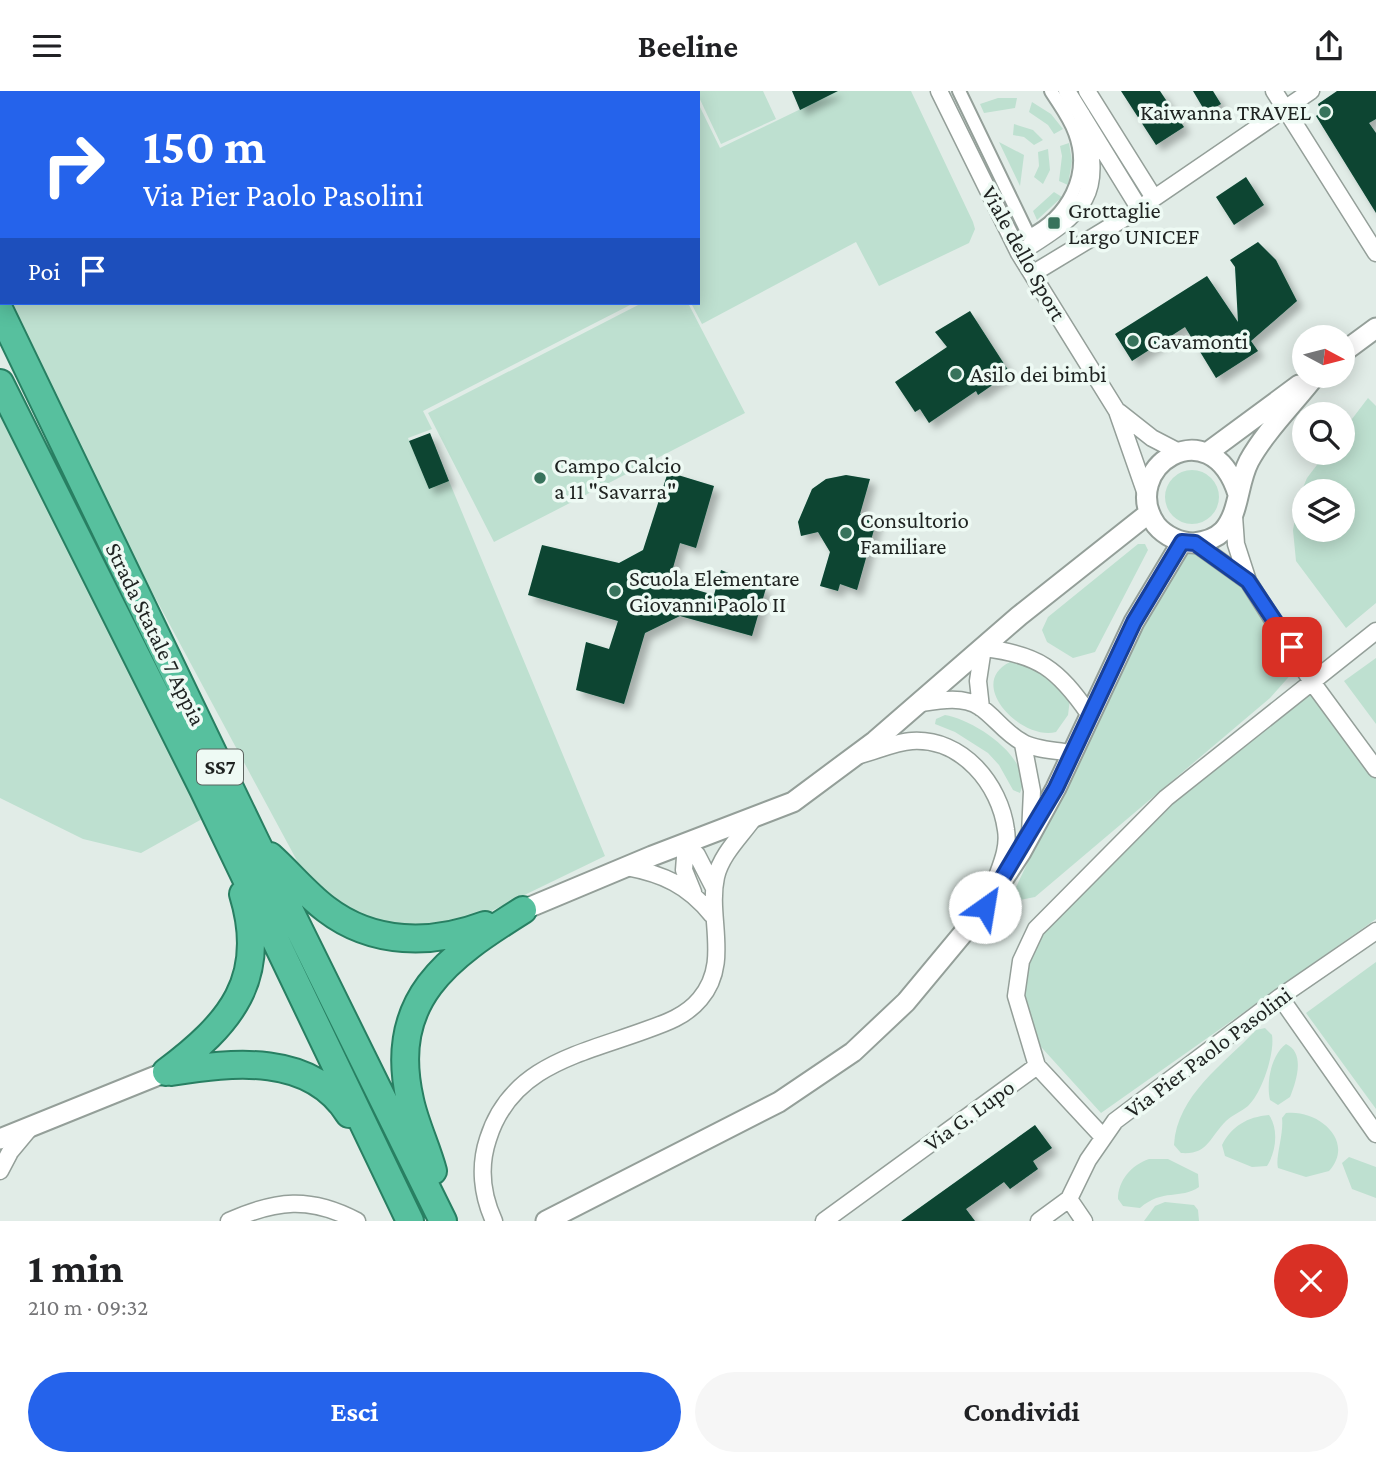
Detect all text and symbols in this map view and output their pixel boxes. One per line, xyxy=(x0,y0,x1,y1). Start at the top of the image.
icon: menu xyxy=(28,27,66,65)
icon: share xyxy=(1310,27,1348,65)
text: Beeline xyxy=(638,28,738,64)
place label: Kaiwanna TRAVEL xyxy=(1140,99,1312,125)
marker: Kaiwanna TRAVEL xyxy=(1317,104,1333,120)
icon: right xyxy=(28,119,119,210)
text: 150 m xyxy=(143,119,266,174)
text: Via Pier Paolo Pasolini xyxy=(143,177,424,213)
street label: Viale dello Sport xyxy=(976,181,1072,325)
place label: Grottaglie Largo UNICEF xyxy=(1068,197,1199,249)
marker: Grottaglie Largo UNICEF xyxy=(1046,215,1062,231)
icon: arrive xyxy=(74,252,112,290)
text: Poi xyxy=(28,257,60,286)
north arrow xyxy=(1292,325,1354,389)
map controls xyxy=(1292,325,1355,542)
place label: Cavamonti xyxy=(1147,328,1248,354)
marker: Cavamonti xyxy=(1125,333,1141,349)
place label: Asilo dei bimbi xyxy=(970,361,1107,387)
marker: Asilo dei bimbi xyxy=(948,366,964,382)
button: search xyxy=(1292,402,1355,465)
place label: Campo Calcio a 11 "Savarra" xyxy=(554,452,682,504)
marker: Campo Calcio a 11 "Savarra" xyxy=(532,470,548,486)
button: layers xyxy=(1292,479,1355,542)
place label: Consultorio Familiare xyxy=(860,507,969,559)
marker: Consultorio Familiare xyxy=(838,525,854,541)
street label: Strada Statale 7 Appia xyxy=(100,538,212,730)
place label: Scuola Elementare Giovanni Paolo II xyxy=(629,565,799,617)
marker: Scuola Elementare Giovanni Paolo II xyxy=(607,583,623,599)
pin xyxy=(1262,617,1322,677)
icon: arrive xyxy=(1273,628,1311,666)
road number: SS7 xyxy=(197,749,243,785)
position arrow xyxy=(948,870,1022,944)
street label: Via Pier Paolo Pasolini xyxy=(1120,981,1296,1123)
street label: Via G. Lupo xyxy=(919,1074,1019,1156)
text: 1 min xyxy=(28,1244,124,1291)
button: close xyxy=(1274,1244,1348,1318)
text: 210 m · 09:32 xyxy=(28,1294,148,1320)
button: Esci xyxy=(28,1372,681,1452)
button: Condividi xyxy=(695,1372,1348,1452)

